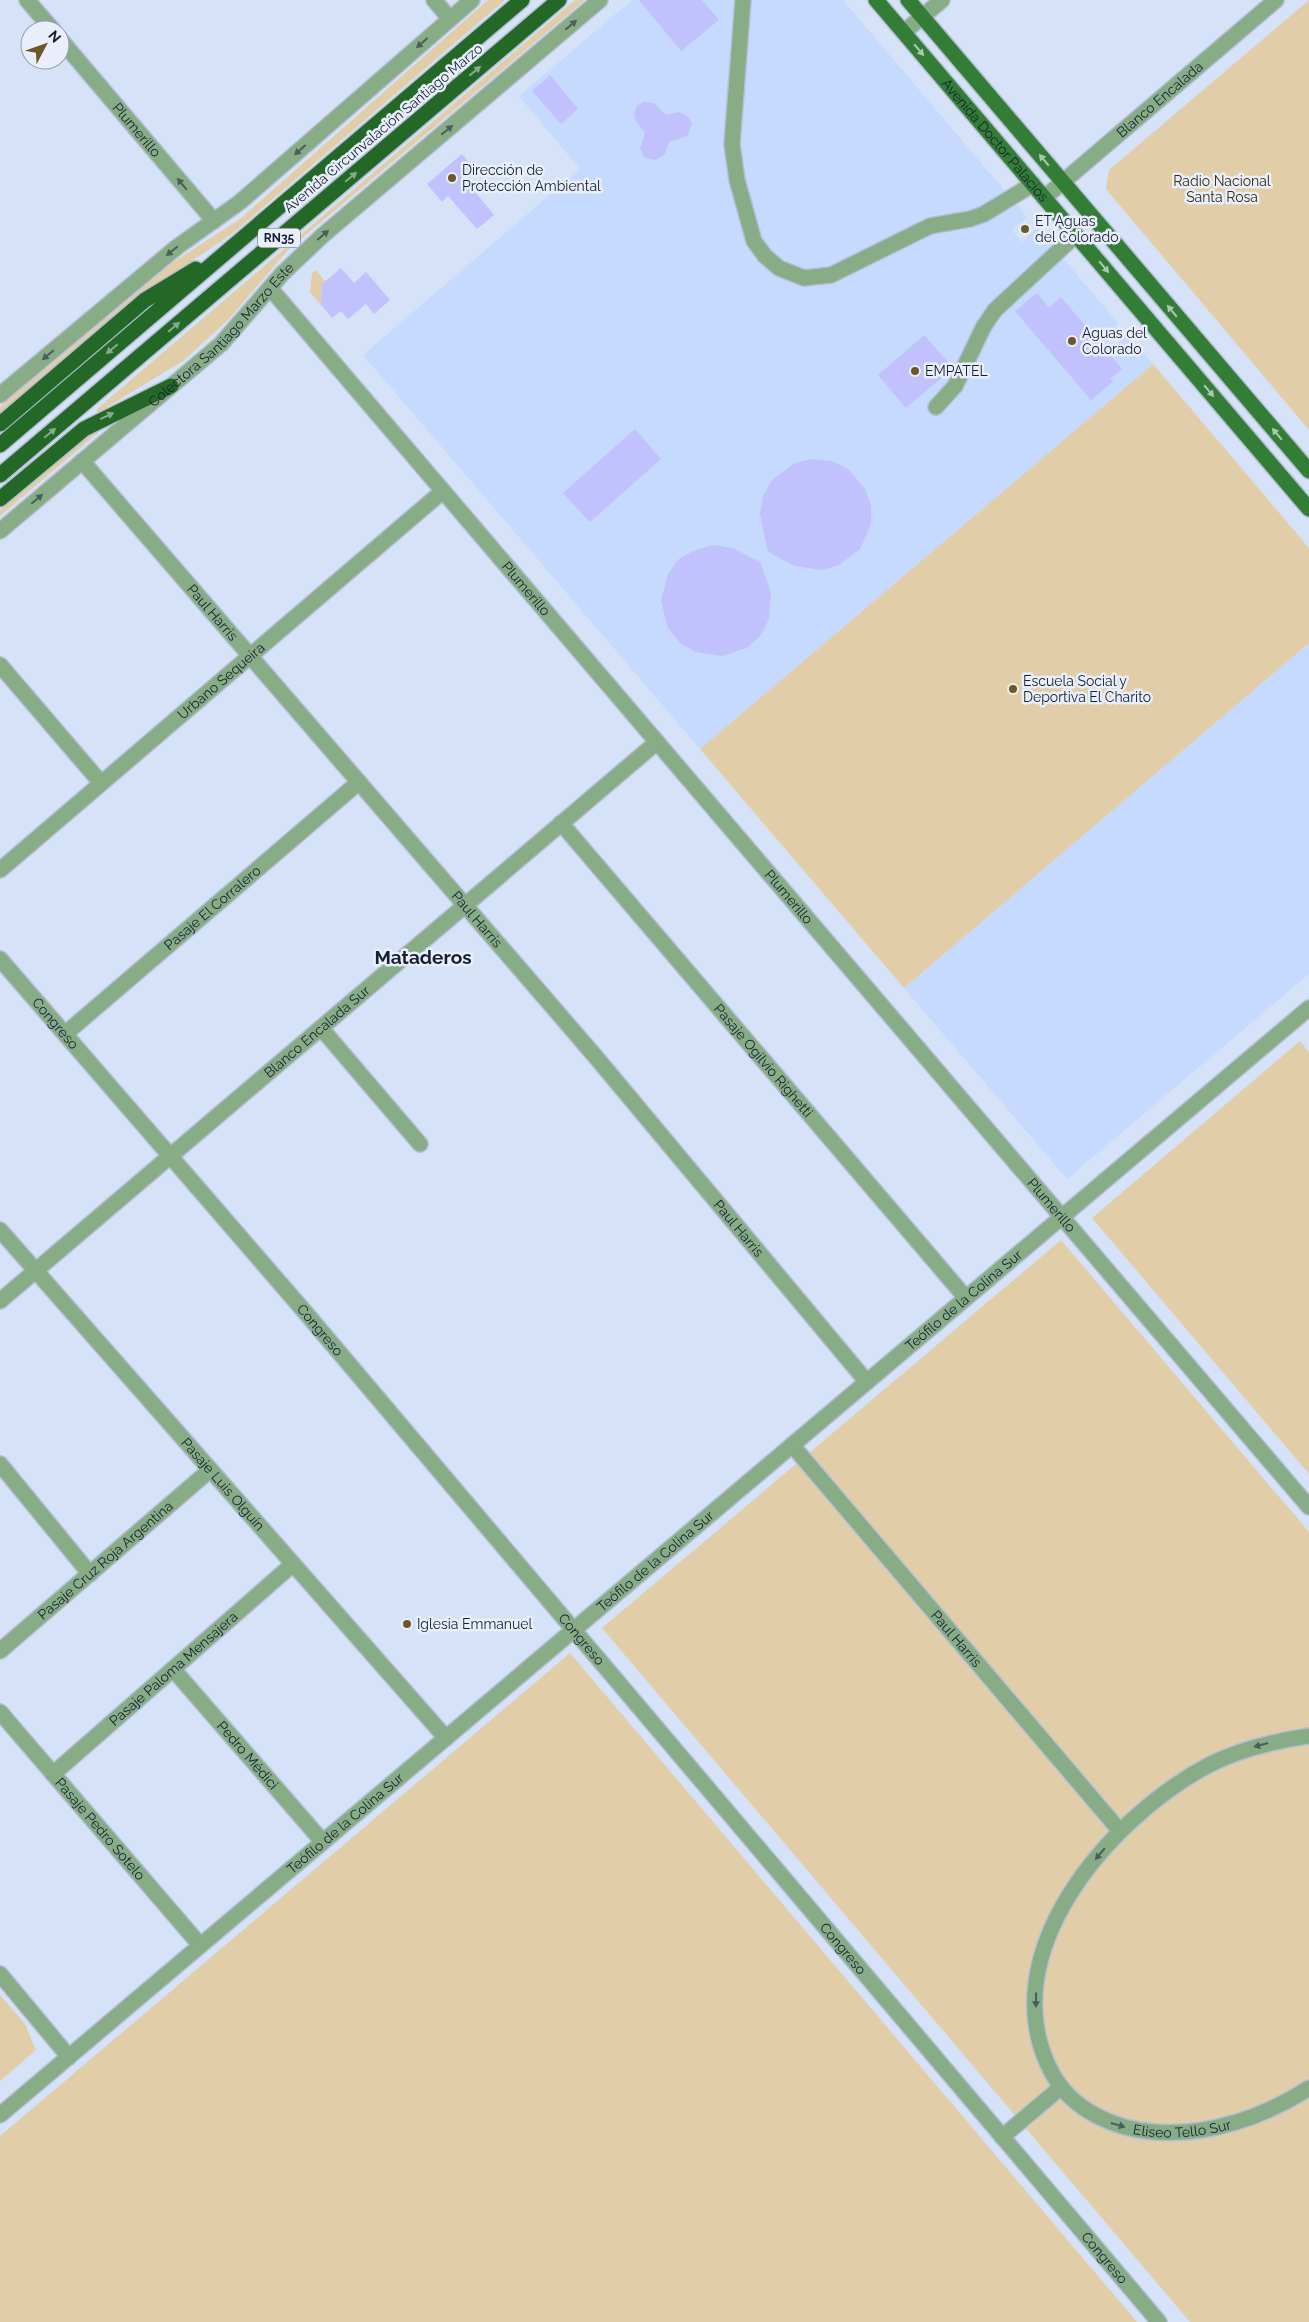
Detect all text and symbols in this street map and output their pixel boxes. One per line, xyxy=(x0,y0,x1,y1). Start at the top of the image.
one-way arrow xyxy=(564,19,576,31)
north arrow xyxy=(20,20,70,70)
text: N xyxy=(45,27,64,46)
one-way arrow xyxy=(417,37,429,49)
street label: Avenida Circunvalación Santiago Marzo xyxy=(281,40,485,216)
one-way arrow xyxy=(913,44,925,56)
street label: Blanco Encalada xyxy=(1113,58,1206,141)
one-way arrow xyxy=(468,66,481,77)
street label: Avenida Doctor Palacios xyxy=(938,75,1052,205)
street label: Plumerillo xyxy=(109,100,164,160)
one-way arrow xyxy=(440,124,452,136)
one-way arrow xyxy=(294,144,306,156)
one-way arrow xyxy=(1039,154,1050,166)
place label: Dirección de Protección Ambiental xyxy=(462,162,601,194)
one-way arrow xyxy=(345,171,358,182)
marker: Dirección de Protección Ambiental xyxy=(446,172,458,184)
park label: Radio Nacional Santa Rosa xyxy=(1173,173,1271,205)
one-way arrow xyxy=(177,177,188,190)
place label: ET Aguas del Colorado xyxy=(1035,213,1119,245)
marker: ET Aguas del Colorado xyxy=(1019,223,1031,235)
road number: RN35 xyxy=(258,228,300,248)
one-way arrow xyxy=(316,229,328,241)
one-way arrow xyxy=(166,245,179,256)
street label: Colectora Santiago Marzo Este xyxy=(145,259,297,410)
one-way arrow xyxy=(1098,261,1109,274)
one-way arrow xyxy=(1166,305,1178,317)
one-way arrow xyxy=(168,322,181,333)
place label: Aguas del Colorado xyxy=(1082,325,1147,357)
marker: Aguas del Colorado xyxy=(1066,335,1078,347)
one-way arrow xyxy=(106,344,119,355)
one-way arrow xyxy=(42,349,55,360)
place label: EMPATEL xyxy=(925,363,988,379)
marker: EMPATEL xyxy=(909,365,921,377)
one-way arrow xyxy=(1203,385,1215,397)
one-way arrow xyxy=(100,412,114,420)
one-way arrow xyxy=(44,427,57,438)
one-way arrow xyxy=(1272,428,1283,441)
one-way arrow xyxy=(31,494,44,505)
street label: Plumerillo xyxy=(499,558,554,619)
street label: Paul Harris xyxy=(184,581,241,644)
street label: Urbano Sequeira xyxy=(174,639,268,722)
place label: Escuela Social y Deportiva El Charito xyxy=(1023,673,1151,705)
marker: Escuela Social y Deportiva El Charito xyxy=(1007,683,1019,695)
street label: Pasaje El Corralero xyxy=(161,862,264,953)
street label: Plumerillo xyxy=(761,867,816,927)
street label: Paul Harris xyxy=(448,888,506,951)
district label: Mataderos xyxy=(374,946,472,968)
street label: Blanco Encalada Sur xyxy=(261,982,373,1081)
street label: Congreso xyxy=(29,994,82,1052)
street label: Pasaje Ogilvio Righetti xyxy=(711,1001,816,1120)
street label: Plumerillo xyxy=(1024,1175,1079,1235)
street label: Paul Harris xyxy=(710,1197,767,1260)
street label: Teófilo de la Colina Sur xyxy=(902,1246,1025,1354)
street label: Congreso xyxy=(294,1301,347,1359)
street label: Pasaje Luis Olguín xyxy=(178,1434,268,1534)
street label: Pasaje Cruz Roja Argentina xyxy=(35,1498,176,1623)
street label: Teófilo de la Colina Sur xyxy=(594,1507,717,1615)
street label: Paul Harris xyxy=(928,1607,985,1670)
street label: Pasaje Paloma Mensajera xyxy=(106,1608,241,1729)
street label: Congreso xyxy=(555,1610,608,1668)
place label: Iglesia Emmanuel xyxy=(417,1616,533,1632)
marker: Iglesia Emmanuel xyxy=(401,1618,413,1630)
street label: Pedro Médici xyxy=(214,1718,282,1793)
one-way arrow xyxy=(1254,1742,1269,1750)
street label: Teófilo de la Colina Sur xyxy=(284,1769,407,1877)
street label: Pasaje Pedro Sotelo xyxy=(52,1775,149,1883)
one-way arrow xyxy=(1094,1847,1105,1860)
street label: Congreso xyxy=(817,1919,870,1978)
one-way arrow xyxy=(1031,1992,1039,2008)
street label: Eliseo Tello Sur xyxy=(1132,2116,1233,2141)
one-way arrow xyxy=(1110,2121,1125,2129)
street label: Congreso xyxy=(1078,2229,1131,2287)

